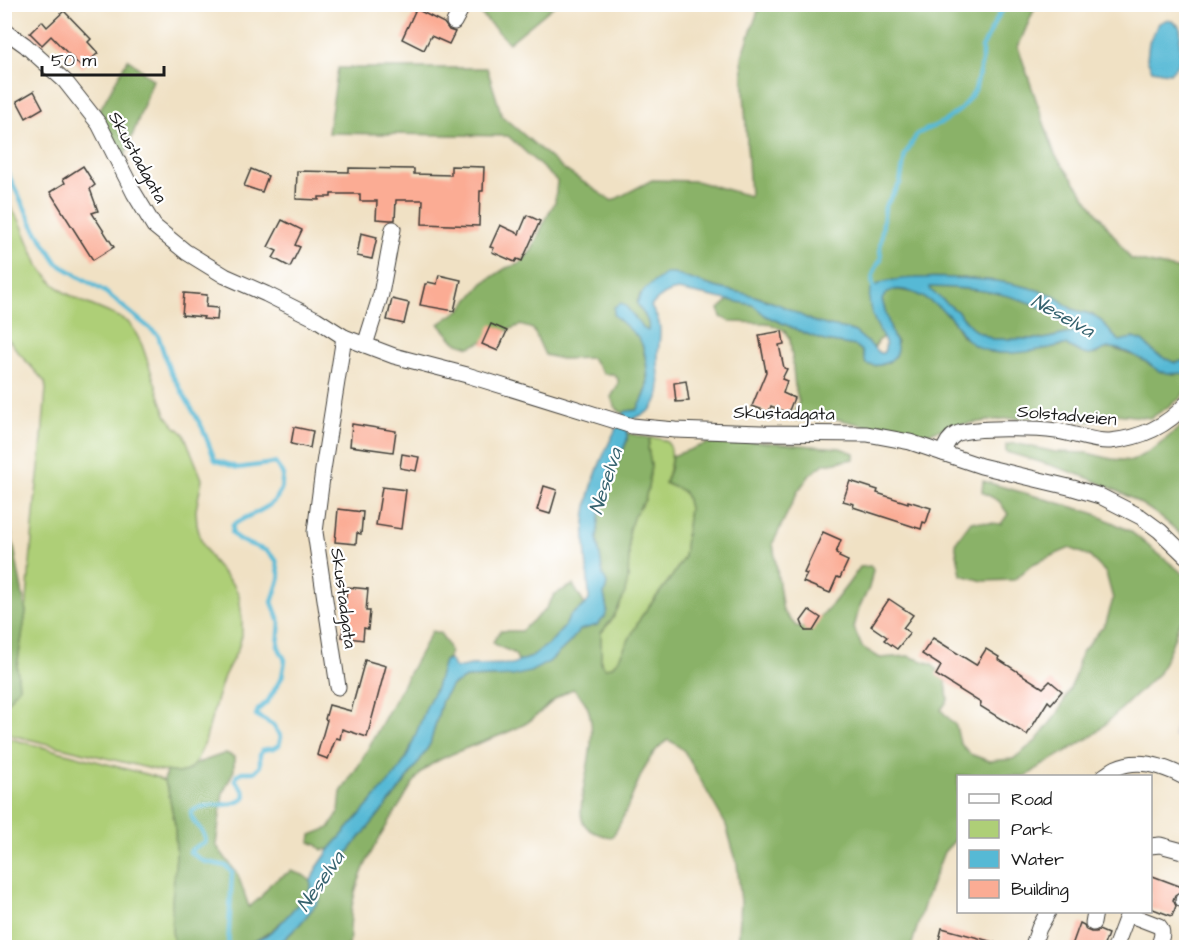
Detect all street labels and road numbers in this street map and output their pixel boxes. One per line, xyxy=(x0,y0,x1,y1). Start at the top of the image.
street label: Skustadgata xyxy=(101,107,173,208)
street label: Solstadveien xyxy=(1016,399,1118,432)
street label: Skustadgata xyxy=(733,400,835,428)
street label: Skustadgata xyxy=(323,546,363,650)

